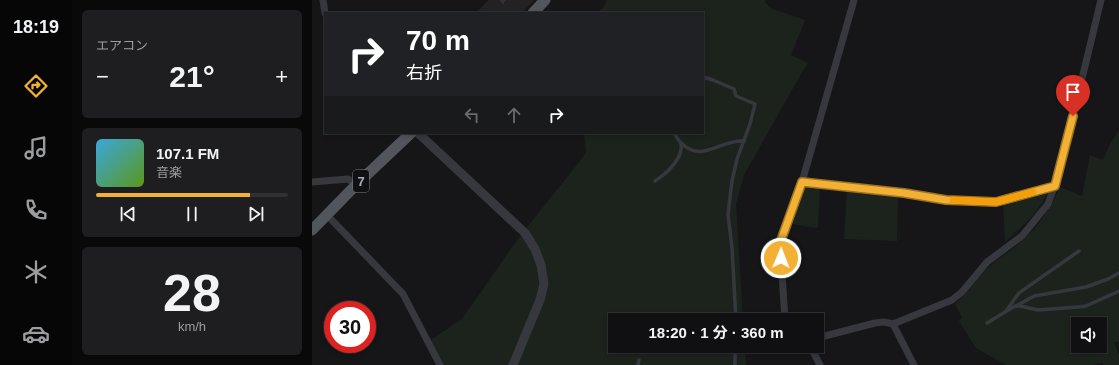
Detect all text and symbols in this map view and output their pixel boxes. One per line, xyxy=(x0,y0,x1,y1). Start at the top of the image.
text: 18:19 xyxy=(13,17,59,37)
text: 70 m xyxy=(406,25,470,56)
icon: right xyxy=(340,28,392,80)
text: エアコン xyxy=(96,38,148,53)
text: 21° xyxy=(169,60,215,93)
text: 右折 xyxy=(406,63,442,83)
text: − xyxy=(96,64,109,89)
text: + xyxy=(275,64,288,89)
icon: directions xyxy=(22,72,50,100)
pin xyxy=(1056,75,1090,116)
icon: arrive xyxy=(1062,81,1084,103)
icon: left xyxy=(461,104,483,126)
icon: ahead xyxy=(503,104,525,126)
icon: right xyxy=(545,104,567,126)
icon: music xyxy=(22,134,50,162)
text: 107.1 FM xyxy=(156,145,219,162)
text: 音楽 xyxy=(156,165,182,180)
road number: 7 xyxy=(353,170,369,192)
icon: phone xyxy=(22,196,50,224)
icon: previous xyxy=(117,203,139,225)
icon: pause xyxy=(181,203,203,225)
icon: next xyxy=(245,203,267,225)
position arrow xyxy=(760,237,802,279)
icon: climate xyxy=(22,258,50,286)
text: 28 xyxy=(163,264,221,322)
speed limit sign: 30 xyxy=(324,301,376,353)
map controls xyxy=(1071,317,1107,353)
button: sound xyxy=(1071,317,1107,353)
text: km/h xyxy=(178,319,206,334)
icon: car xyxy=(22,320,50,348)
text: 18:20 · 1 分 · 360 m xyxy=(648,324,784,341)

